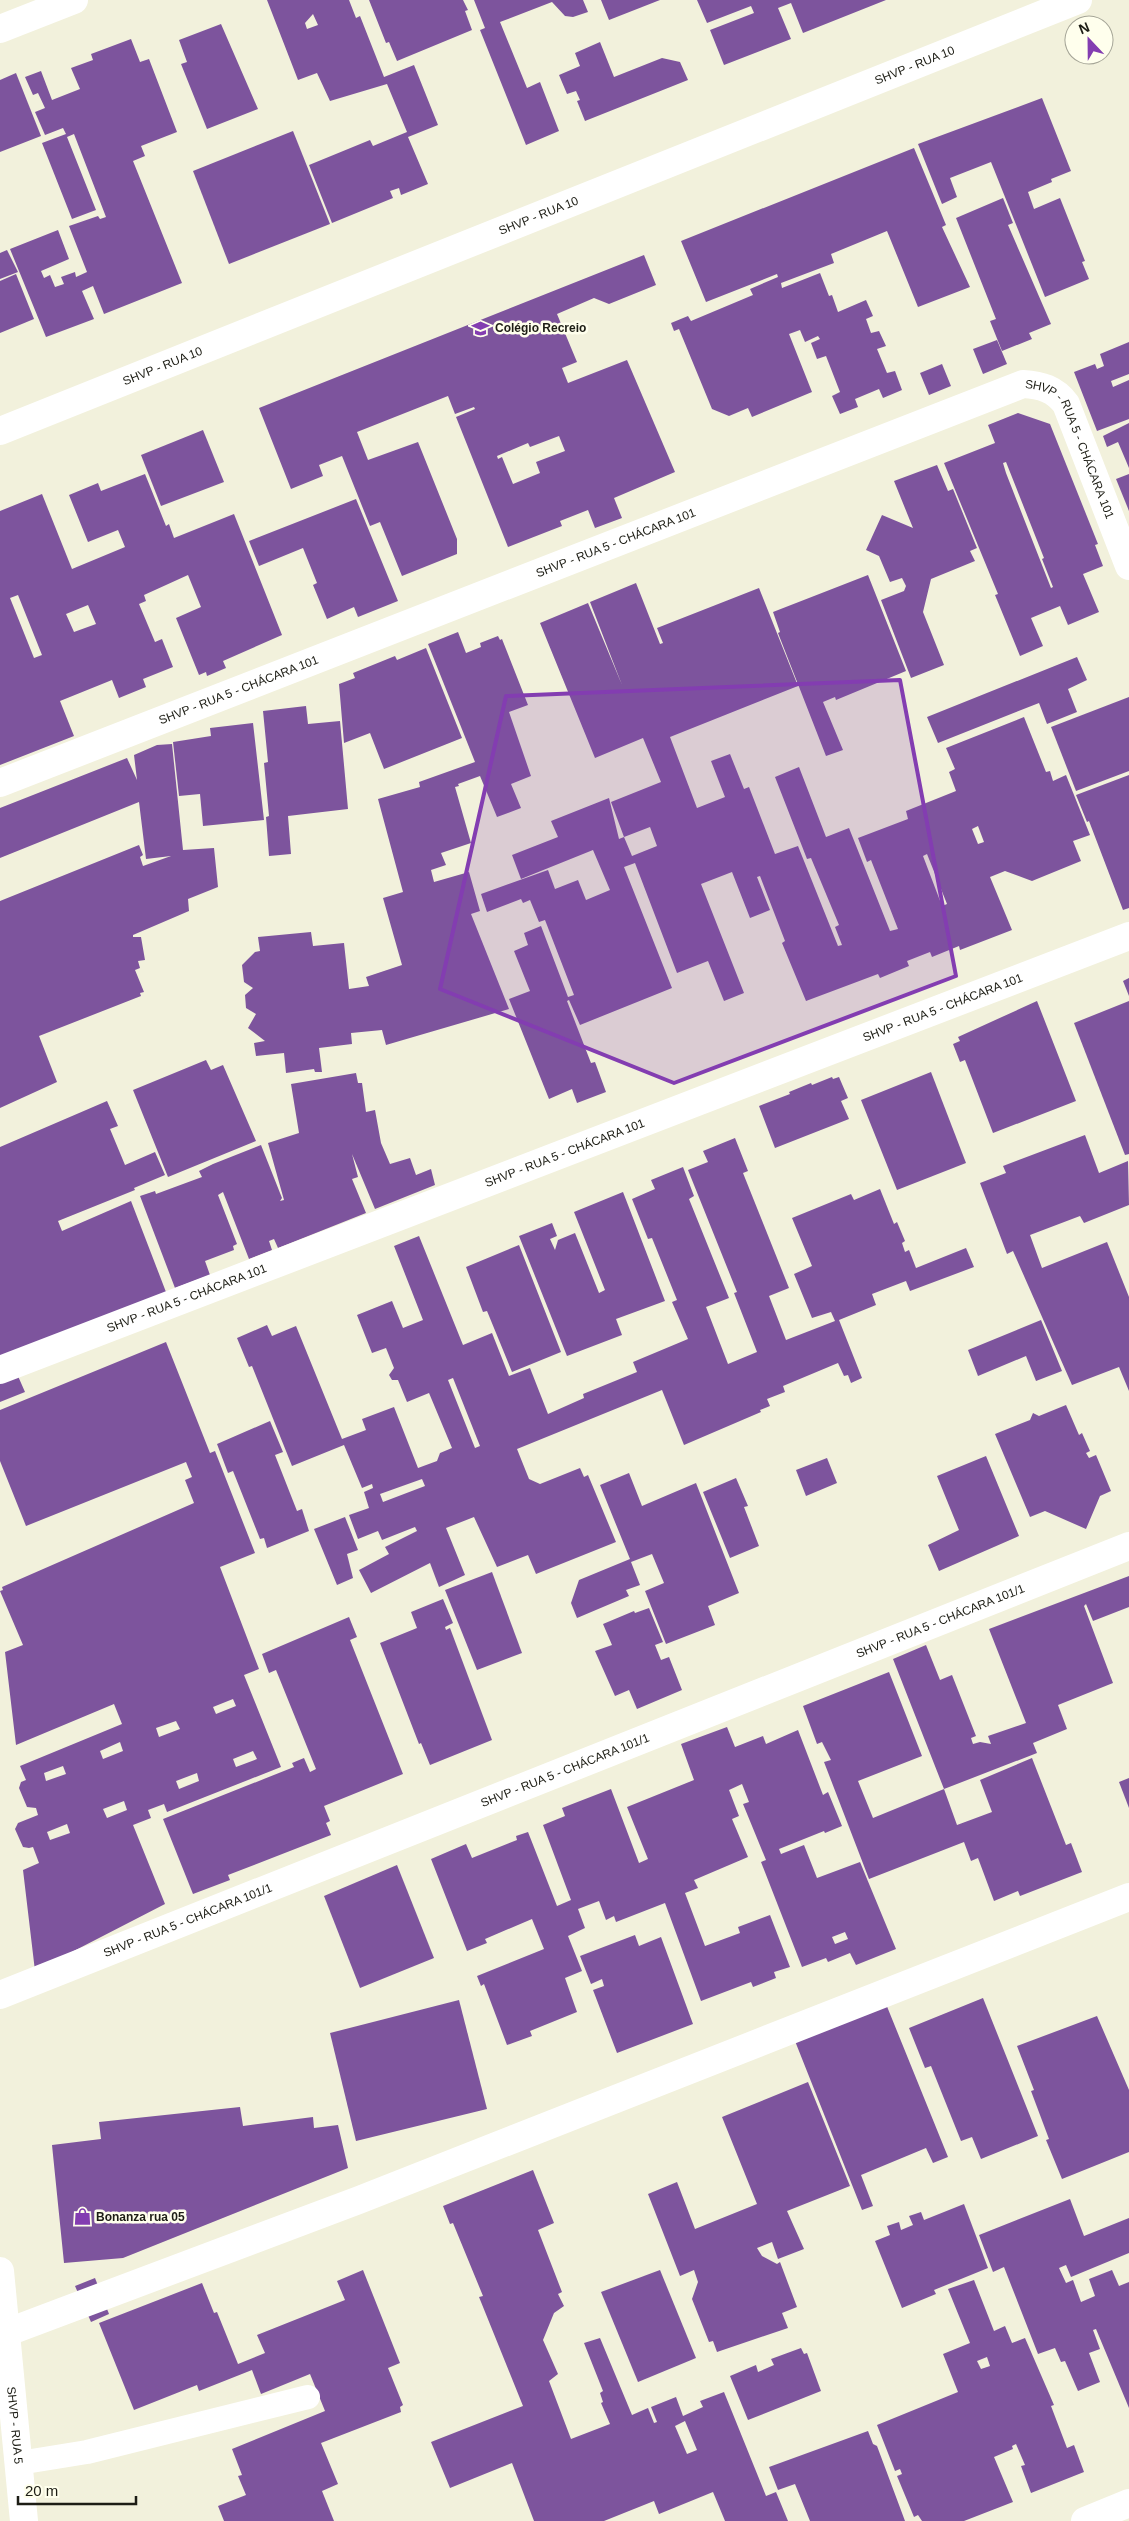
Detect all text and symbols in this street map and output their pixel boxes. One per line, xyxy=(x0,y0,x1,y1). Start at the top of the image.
north arrow xyxy=(1064,15,1114,65)
text: N xyxy=(1076,19,1092,37)
street label: SHVP - RUA 10 xyxy=(873,43,957,88)
street label: SHVP - RUA 10 xyxy=(497,193,581,238)
school or university icon: Colégio Recreio xyxy=(471,318,491,338)
place label: Colégio Recreio xyxy=(495,321,586,335)
street label: SHVP - RUA 10 xyxy=(121,344,205,388)
street label: SHVP - RUA 5 - CHÁCARA 101 xyxy=(1024,377,1117,521)
street label: SHVP - RUA 5 - CHÁCARA 101 xyxy=(534,505,698,580)
street label: SHVP - RUA 5 - CHÁCARA 101 xyxy=(157,652,321,727)
street label: SHVP - RUA 5 - CHÁCARA 101 xyxy=(861,970,1025,1045)
street label: SHVP - RUA 5 - CHÁCARA 101 xyxy=(483,1116,647,1190)
street label: SHVP - RUA 5 - CHÁCARA 101 xyxy=(105,1261,269,1335)
street label: SHVP - RUA 5 - CHÁCARA 101/1 xyxy=(854,1581,1027,1661)
street label: SHVP - RUA 5 - CHÁCARA 101/1 xyxy=(479,1730,652,1810)
street label: SHVP - RUA 5 - CHÁCARA 101/1 xyxy=(101,1880,274,1960)
shop icon: Bonanza rua 05 xyxy=(72,2207,92,2227)
place label: Bonanza rua 05 xyxy=(96,2210,185,2224)
street label: SHVP - RUA 5 xyxy=(4,2386,26,2465)
scale bar xyxy=(18,2474,135,2506)
text: 20 m xyxy=(25,2482,58,2499)

